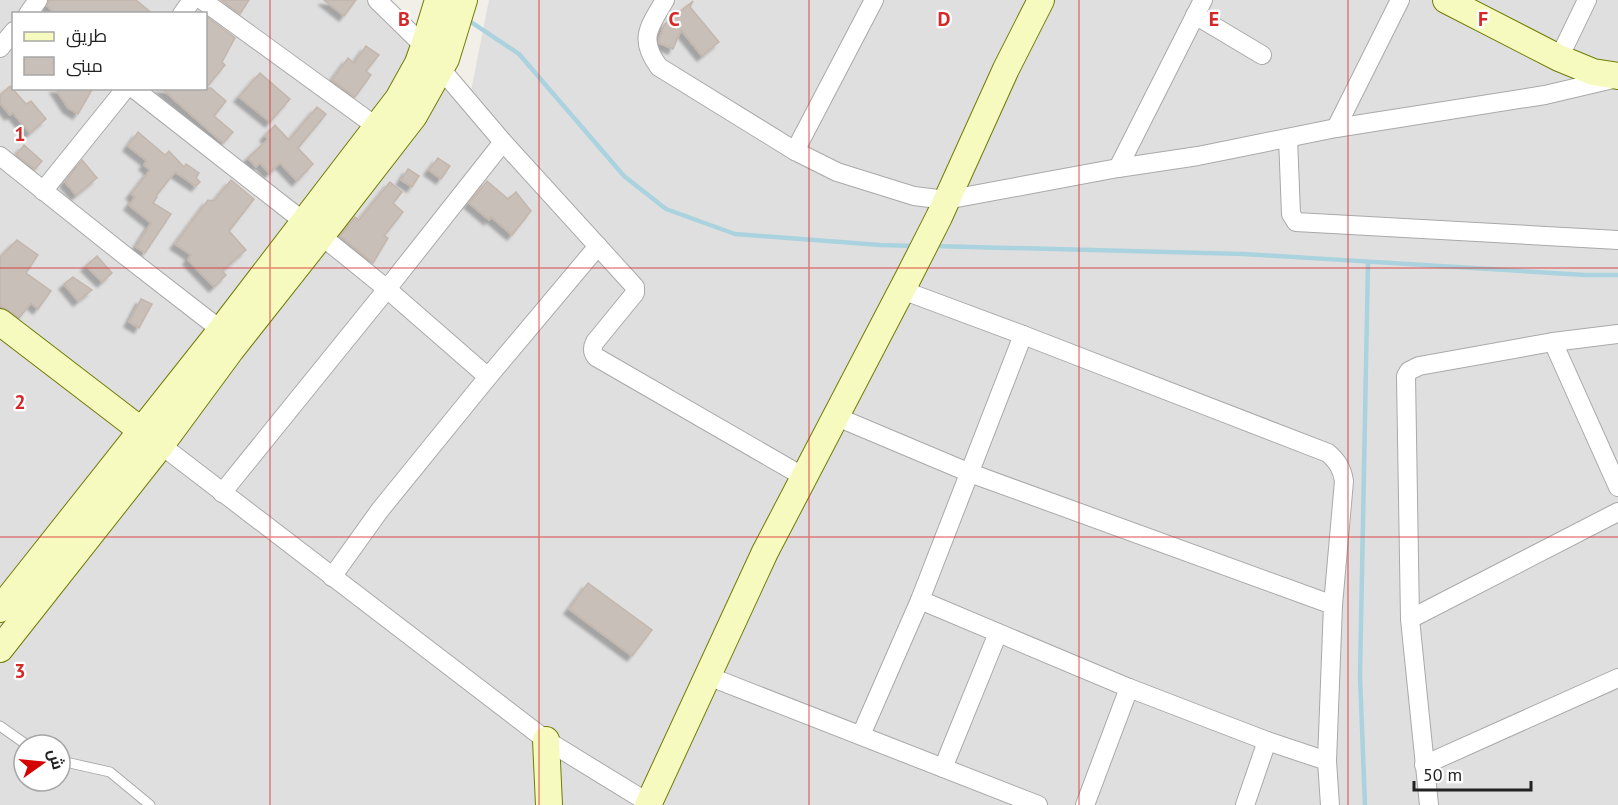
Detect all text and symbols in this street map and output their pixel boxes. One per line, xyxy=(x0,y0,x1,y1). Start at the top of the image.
text: B xyxy=(398,6,410,32)
text: C xyxy=(668,6,680,32)
text: D xyxy=(938,6,951,32)
text: E xyxy=(1209,6,1219,32)
text: F xyxy=(1478,6,1488,32)
legend xyxy=(12,12,207,90)
text: طريق xyxy=(66,24,107,48)
text: مبنى xyxy=(66,54,103,77)
text: 1 xyxy=(14,121,26,147)
text: 2 xyxy=(14,389,26,415)
text: 3 xyxy=(14,658,26,684)
north arrow xyxy=(12,733,72,793)
text: ش xyxy=(44,747,69,772)
scale bar xyxy=(1414,754,1531,792)
text: 50 m xyxy=(1423,763,1462,786)

